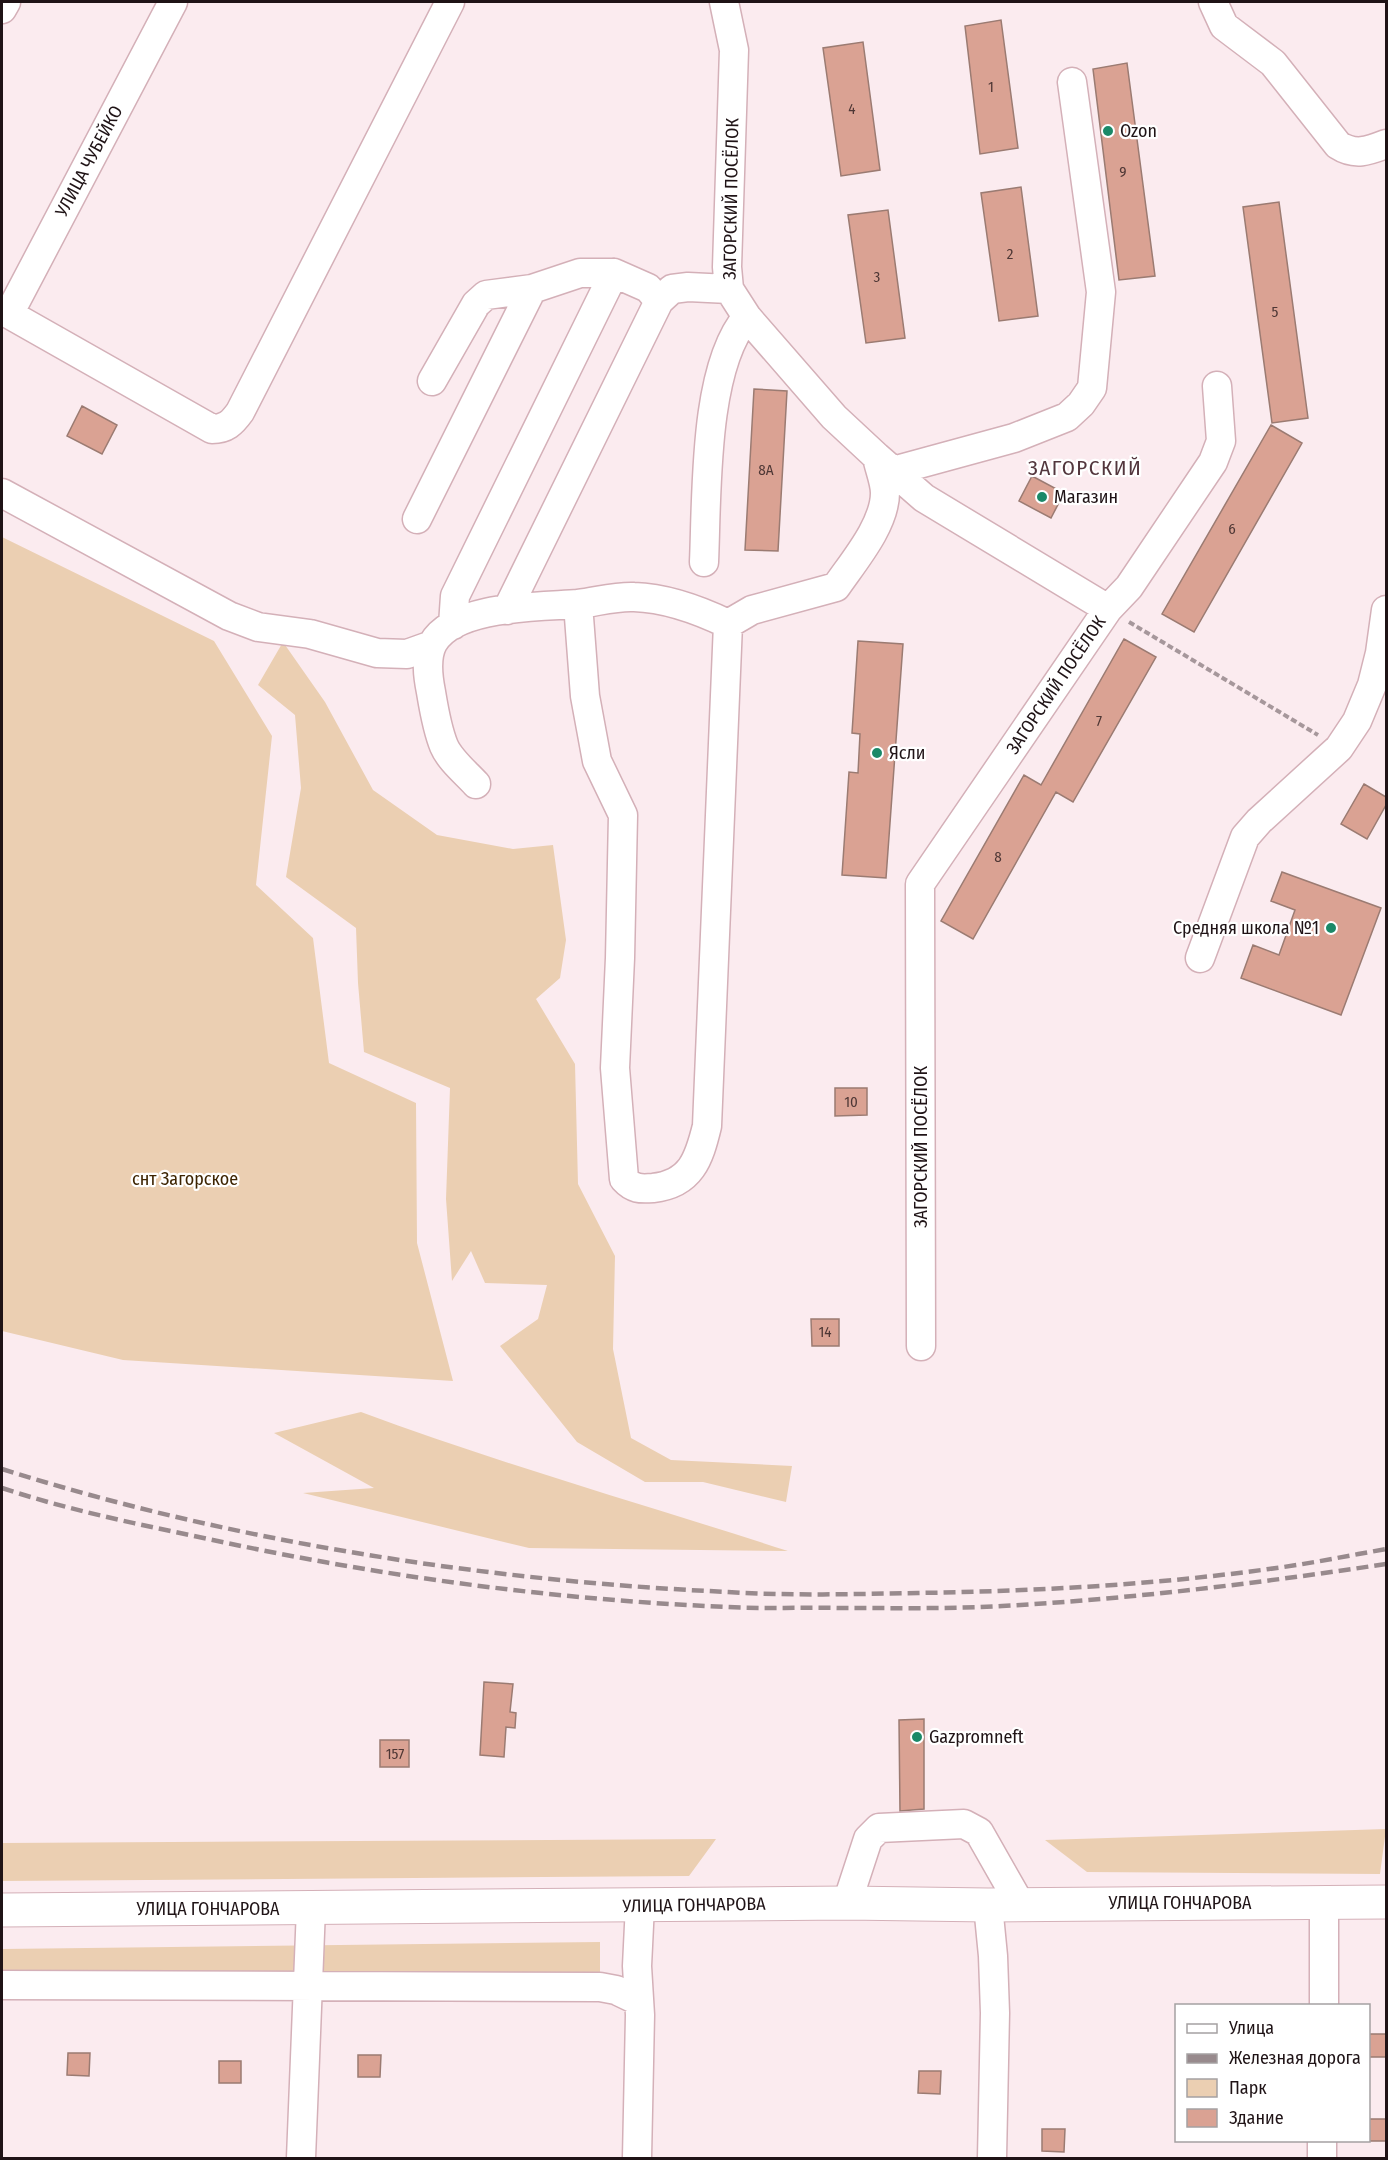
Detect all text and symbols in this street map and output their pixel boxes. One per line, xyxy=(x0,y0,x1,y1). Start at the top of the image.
house number: 1 xyxy=(988,78,994,96)
house number: 4 xyxy=(848,100,856,118)
street label: УЛИЦА ЧУБЕЙКО xyxy=(50,102,127,221)
street label: ЗАГОРСКИЙ ПОСЁЛОК xyxy=(719,117,743,280)
place label: Ozon xyxy=(1120,120,1157,142)
marker: Ozon xyxy=(1101,124,1115,138)
house number: 9 xyxy=(1119,163,1127,181)
house number: 2 xyxy=(1007,245,1014,263)
house number: 3 xyxy=(874,268,881,286)
house number: 5 xyxy=(1272,303,1279,321)
district label: ЗАГОРСКИЙ xyxy=(1028,455,1142,481)
house number: 8А xyxy=(758,461,774,479)
place label: Магазин xyxy=(1054,486,1118,508)
marker: Магазин xyxy=(1035,490,1049,504)
house number: 6 xyxy=(1228,520,1236,538)
street label: ЗАГОРСКИЙ ПОСЁЛОК xyxy=(1002,611,1111,758)
house number: 7 xyxy=(1096,712,1102,730)
place label: Ясли xyxy=(889,742,926,764)
marker: Ясли xyxy=(870,746,884,760)
house number: 8 xyxy=(994,848,1002,866)
place label: Средняя школа №1 xyxy=(1173,917,1319,939)
marker: Средняя школа №1 xyxy=(1324,921,1338,935)
street label: ЗАГОРСКИЙ ПОСЁЛОК xyxy=(910,1066,932,1228)
house number: 10 xyxy=(844,1093,858,1111)
park label: снт Загорское xyxy=(132,1168,238,1190)
house number: 14 xyxy=(818,1323,832,1341)
place label: Gazpromneft xyxy=(929,1726,1024,1748)
marker: Gazpromneft xyxy=(910,1730,924,1744)
house number: 157 xyxy=(386,1745,404,1763)
street label: УЛИЦА ГОНЧАРОВА xyxy=(1107,1892,1252,1914)
street label: УЛИЦА ГОНЧАРОВА xyxy=(621,1893,766,1917)
street label: УЛИЦА ГОНЧАРОВА xyxy=(135,1898,280,1920)
legend xyxy=(1175,2004,1370,2142)
text: Улица xyxy=(1228,2017,1274,2039)
text: Железная дорога xyxy=(1229,2047,1361,2069)
text: Парк xyxy=(1229,2077,1267,2099)
text: Здание xyxy=(1229,2107,1284,2129)

